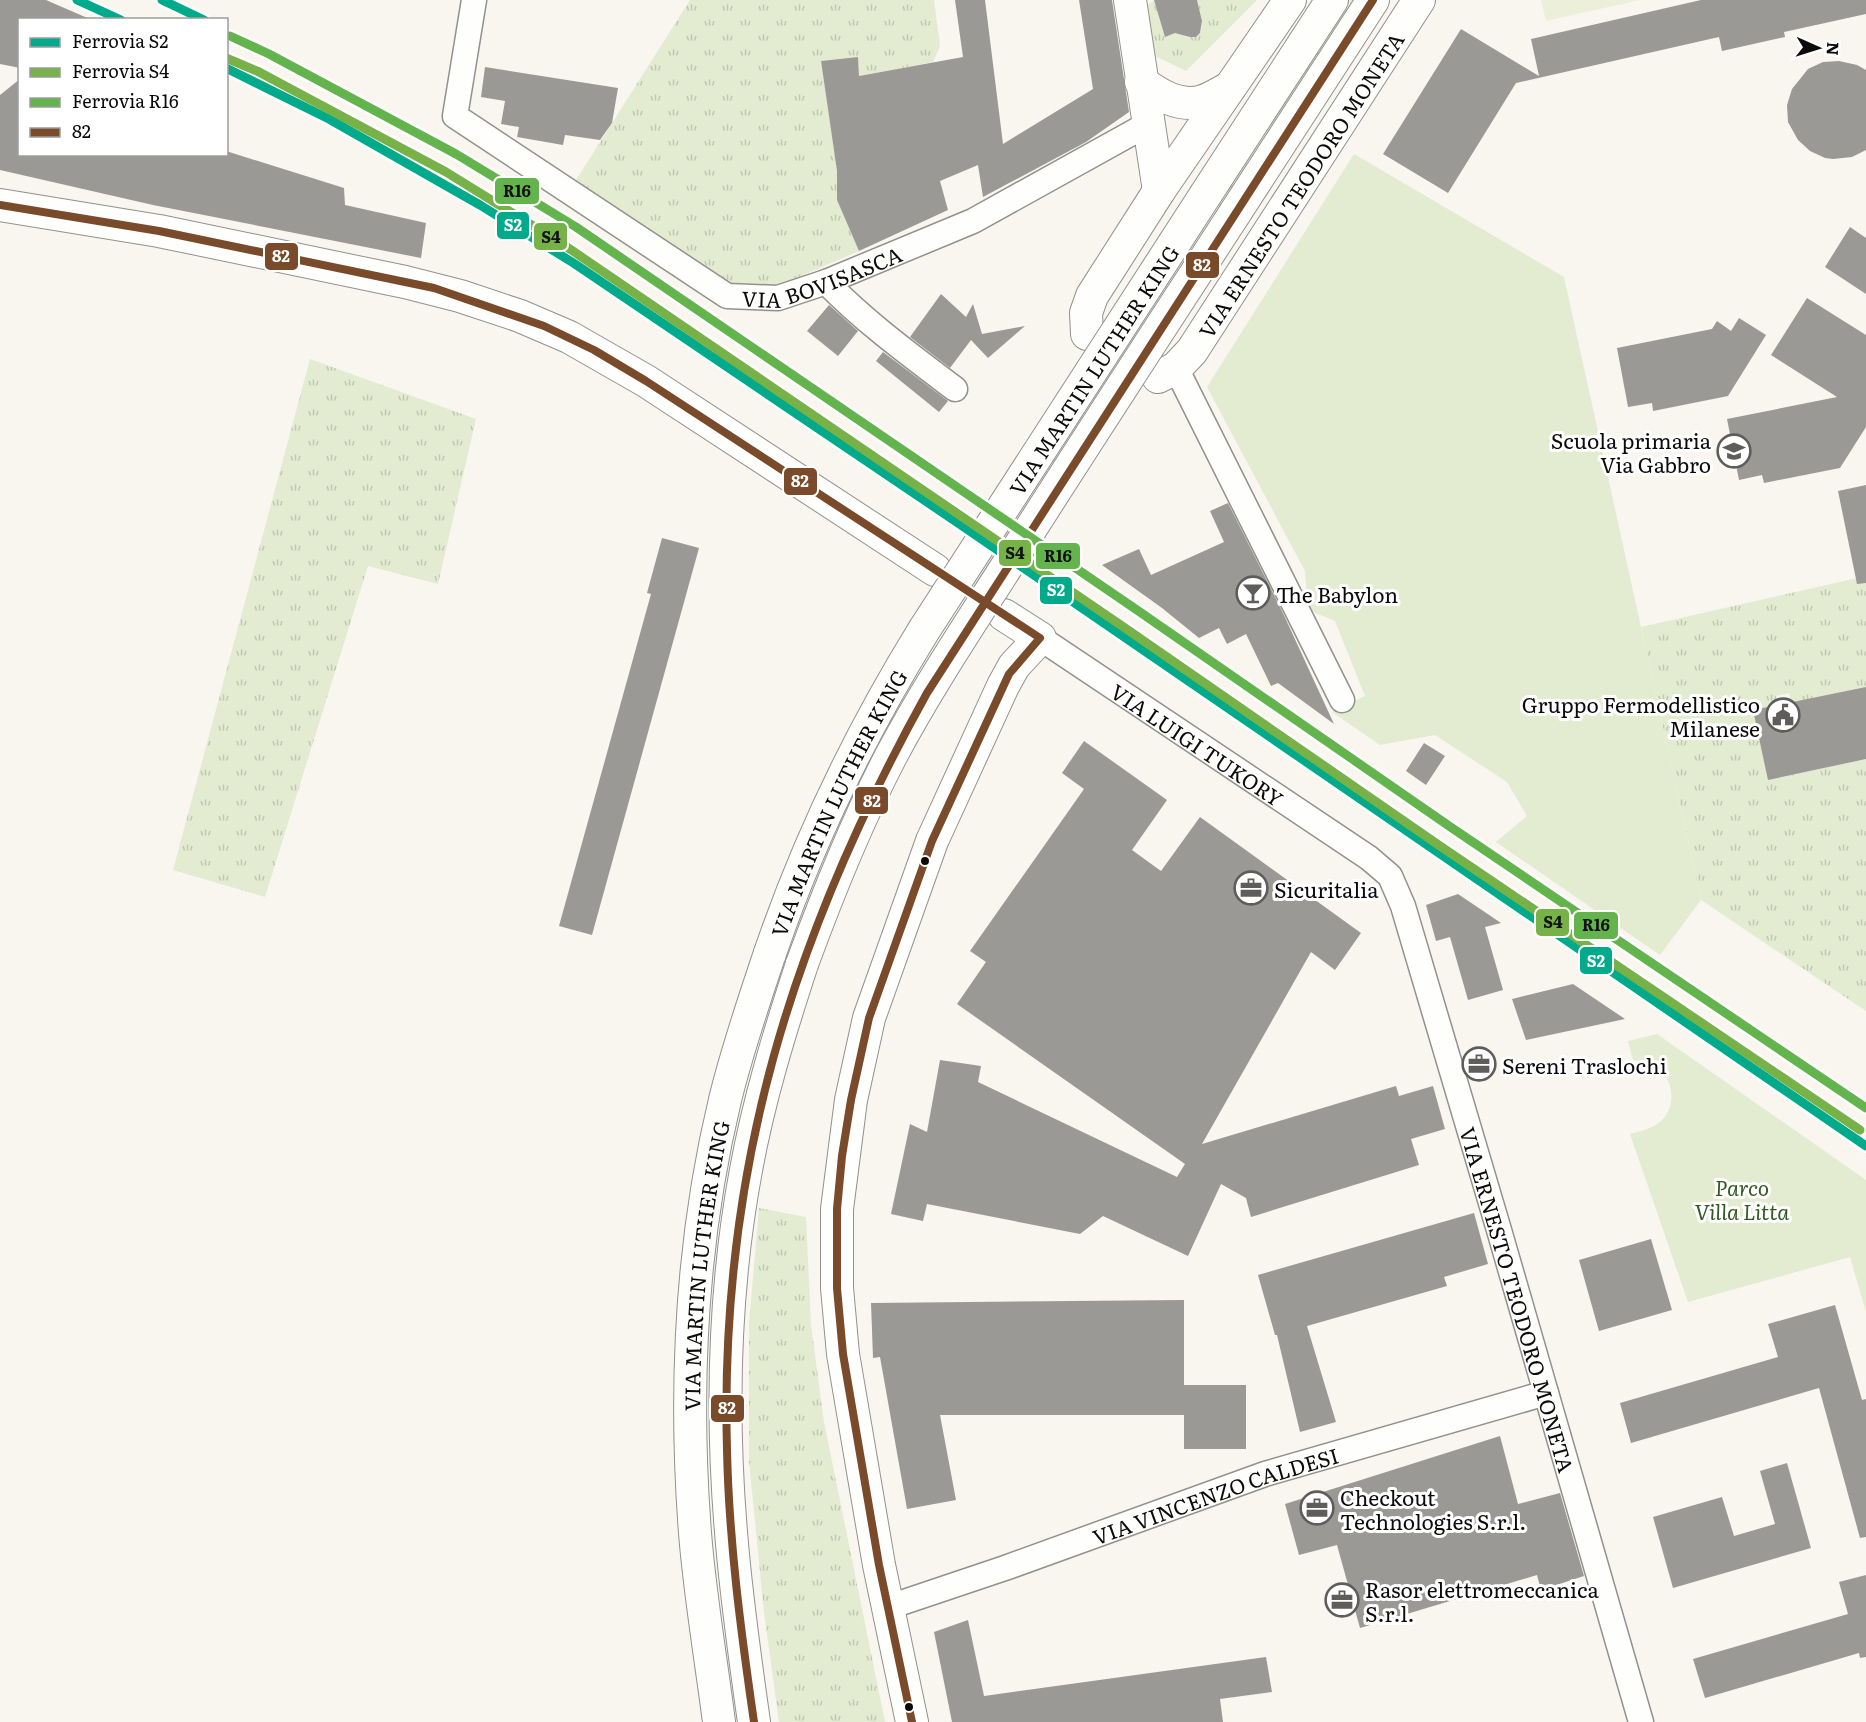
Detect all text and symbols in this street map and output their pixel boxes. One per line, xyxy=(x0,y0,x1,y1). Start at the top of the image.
legend xyxy=(18,18,228,156)
north arrow xyxy=(1788,18,1848,78)
street label: VIA ERNESTO TEODORO MONETA xyxy=(1190,25,1410,343)
text: Ferrovia S2 xyxy=(72,27,168,54)
text: N xyxy=(1822,41,1846,56)
text: Ferrovia S4 xyxy=(72,57,169,84)
text: Ferrovia R16 xyxy=(72,87,179,114)
text: 82 xyxy=(72,117,91,144)
line badge: R16 xyxy=(494,177,540,205)
text: R16 xyxy=(503,178,531,202)
line badge: S2 xyxy=(496,211,530,240)
text: S2 xyxy=(504,212,523,236)
line badge: S4 xyxy=(533,222,568,251)
text: S4 xyxy=(541,224,561,248)
street label: VIA BOVISASCA xyxy=(741,237,906,314)
street label: VIA MARTIN LUTHER KING xyxy=(1000,238,1185,501)
line badge: 82 xyxy=(264,242,299,271)
text: 82 xyxy=(272,243,290,267)
line badge: 82 xyxy=(1185,251,1220,279)
text: 82 xyxy=(1193,252,1211,276)
place label: Scuola primaria Via Gabbro xyxy=(1551,424,1712,479)
school or university icon: Scuola primaria Via Gabbro xyxy=(1716,433,1752,469)
line badge: 82 xyxy=(783,467,818,496)
text: 82 xyxy=(791,468,809,492)
line badge: S4 xyxy=(998,539,1032,567)
text: S4 xyxy=(1005,540,1025,564)
line badge: R16 xyxy=(1035,542,1081,570)
text: R16 xyxy=(1044,543,1072,567)
bar icon: The Babylon xyxy=(1235,575,1271,611)
line badge: S2 xyxy=(1039,576,1073,605)
text: S2 xyxy=(1047,577,1066,601)
place label: The Babylon xyxy=(1276,578,1398,609)
street label: VIA MARTIN LUTHER KING xyxy=(762,663,913,941)
street label: VIA LUIGI TUKORY xyxy=(1105,675,1291,813)
place label: Gruppo Fermodellistico Milanese xyxy=(1522,688,1760,743)
public building icon: Gruppo Fermodellistico Milanese xyxy=(1765,697,1801,733)
line badge: 82 xyxy=(854,786,889,815)
text: 82 xyxy=(863,788,881,812)
unlabelled marker xyxy=(919,855,931,867)
office icon: Sicuritalia xyxy=(1233,870,1269,906)
place label: Sicuritalia xyxy=(1274,873,1379,904)
line badge: S4 xyxy=(1535,908,1570,937)
text: S4 xyxy=(1543,909,1563,933)
line badge: R16 xyxy=(1573,911,1619,940)
text: R16 xyxy=(1582,912,1610,936)
line badge: S2 xyxy=(1579,946,1613,975)
text: S2 xyxy=(1587,948,1606,972)
office icon: Sereni Traslochi xyxy=(1461,1046,1497,1082)
place label: Sereni Traslochi xyxy=(1502,1049,1667,1080)
street label: VIA MARTIN LUTHER KING xyxy=(675,1117,735,1411)
street label: VIA ERNESTO TEODORO MONETA xyxy=(1454,1123,1584,1476)
park label: Parco Villa Litta xyxy=(1695,1171,1789,1226)
line badge: 82 xyxy=(710,1394,745,1423)
text: 82 xyxy=(718,1395,736,1419)
street label: VIA VINCENZO CALDESI xyxy=(1088,1438,1342,1551)
place label: Checkout Technologies S.r.l. xyxy=(1340,1481,1526,1536)
office icon: Checkout Technologies S.r.l. xyxy=(1299,1490,1335,1526)
place label: Rasor elettromeccanica S.r.l. xyxy=(1365,1573,1600,1628)
office icon: Rasor elettromeccanica S.r.l. xyxy=(1324,1582,1360,1618)
unlabelled marker xyxy=(903,1701,915,1713)

